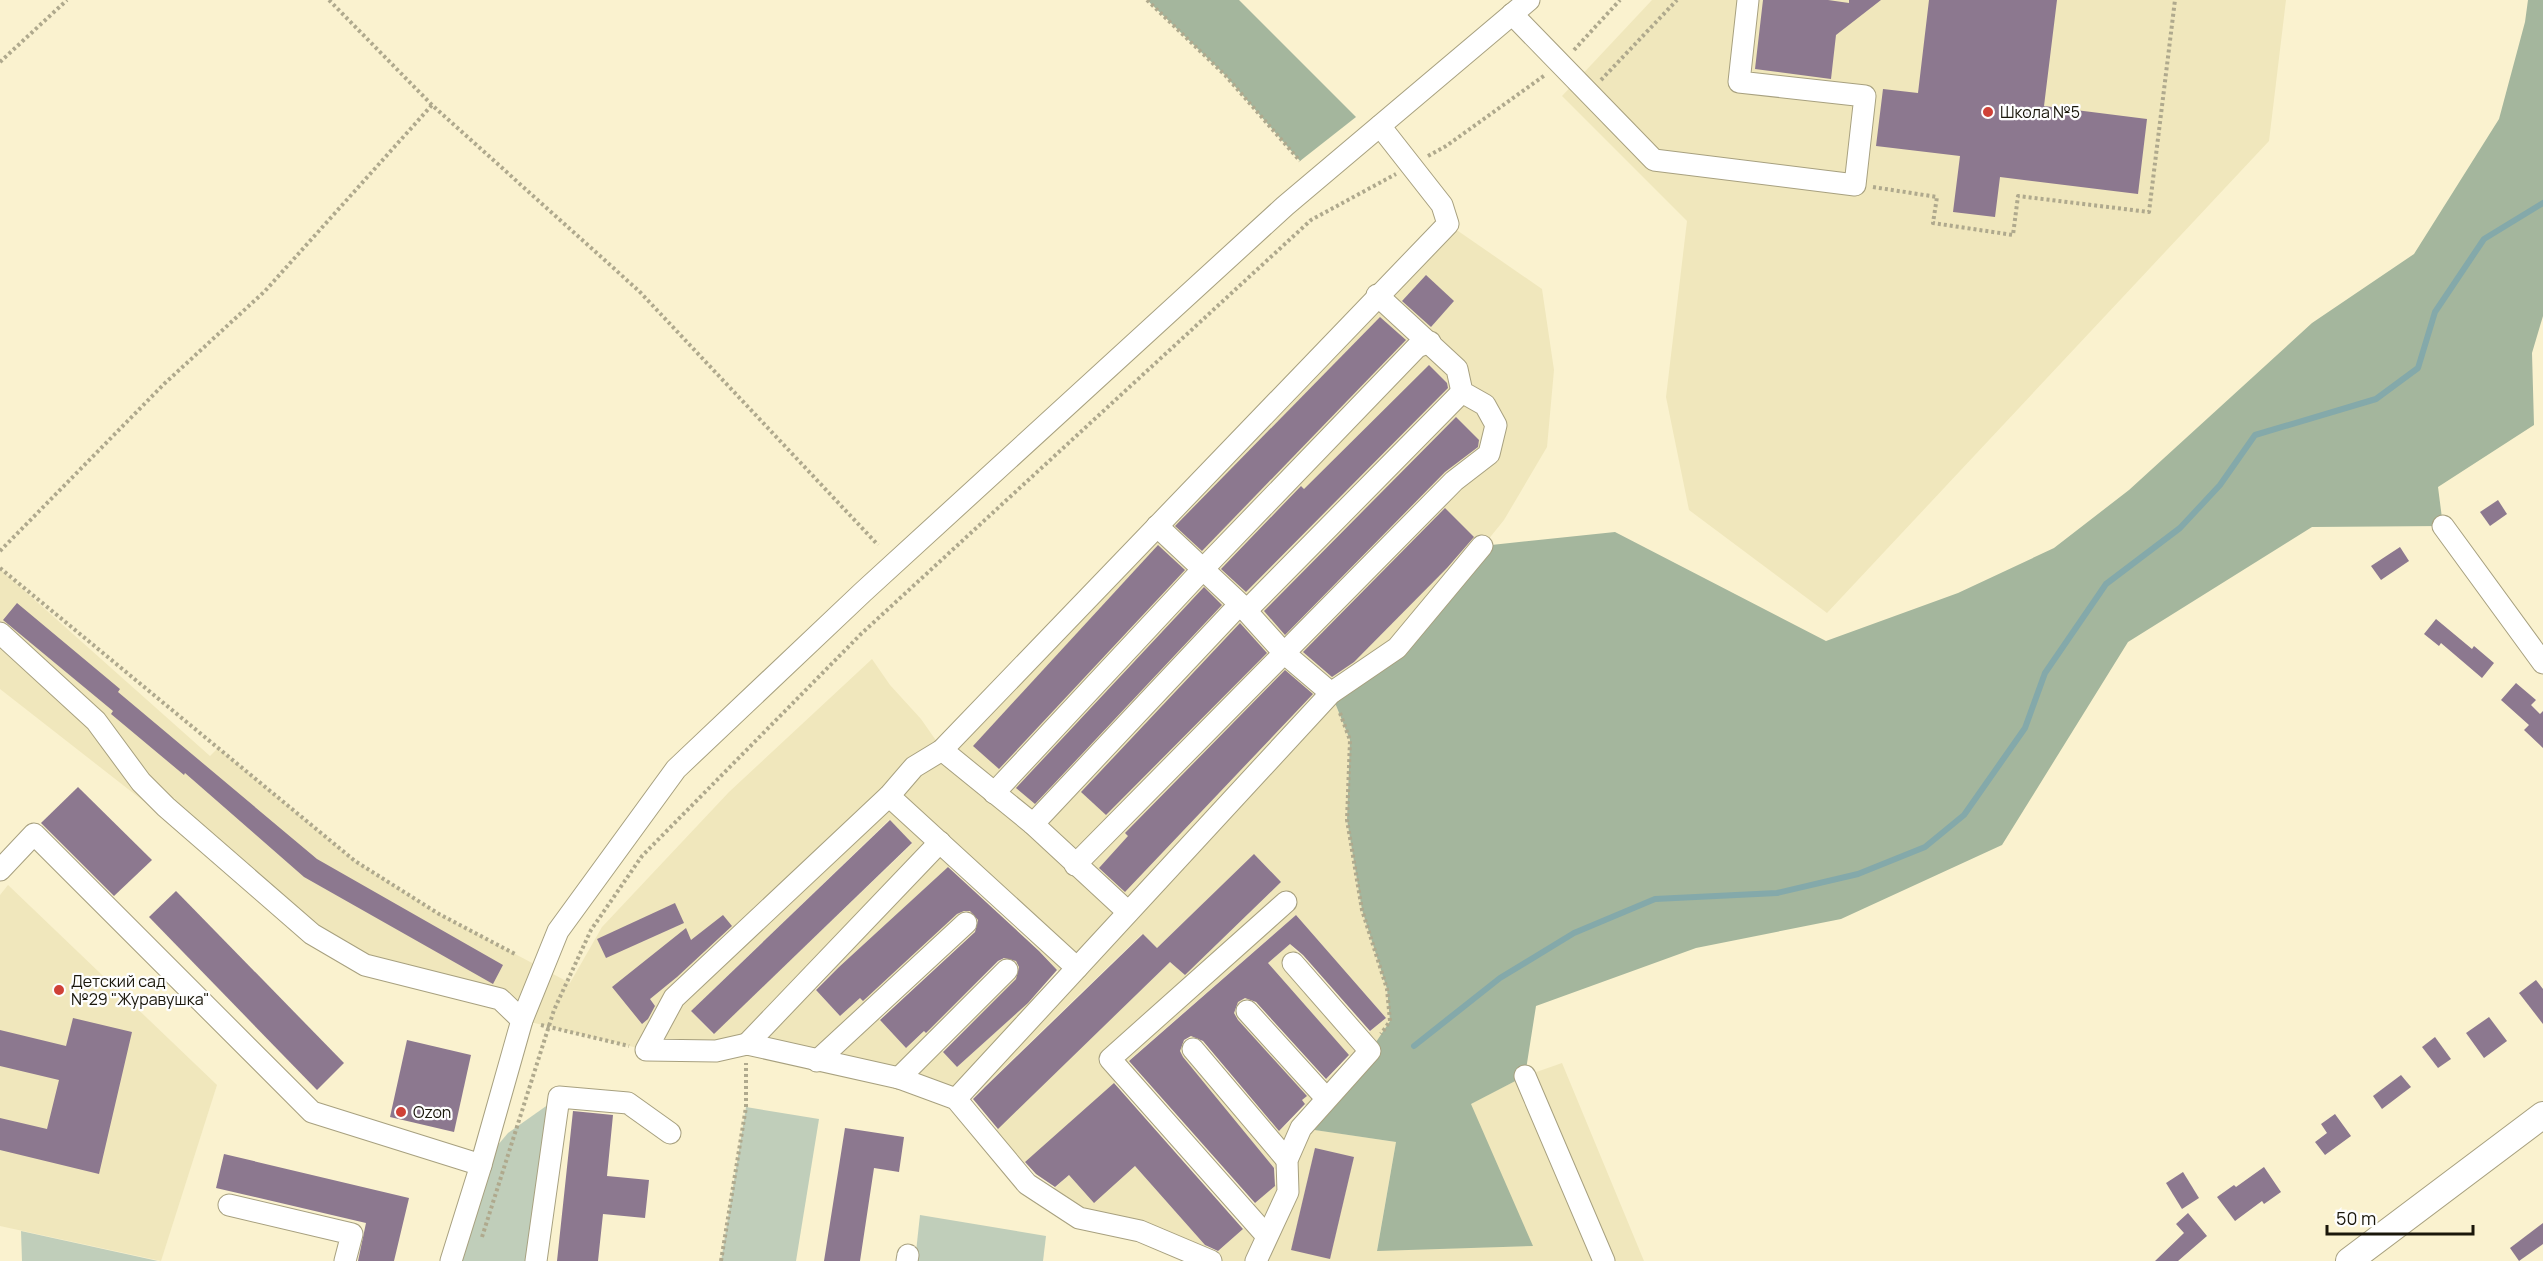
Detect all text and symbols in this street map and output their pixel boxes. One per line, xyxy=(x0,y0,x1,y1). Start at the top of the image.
place label: Школа №5 xyxy=(2000,101,2080,123)
marker: Школа №5 xyxy=(1981,105,1995,119)
place label: Детский сад №29 "Журавушка" xyxy=(71,970,209,1010)
marker: Детский сад №29 "Журавушка" xyxy=(52,983,66,997)
place label: Ozon xyxy=(413,1101,451,1123)
marker: Ozon xyxy=(394,1105,408,1119)
scale bar xyxy=(2327,1198,2472,1236)
text: 50 m xyxy=(2336,1206,2376,1230)

